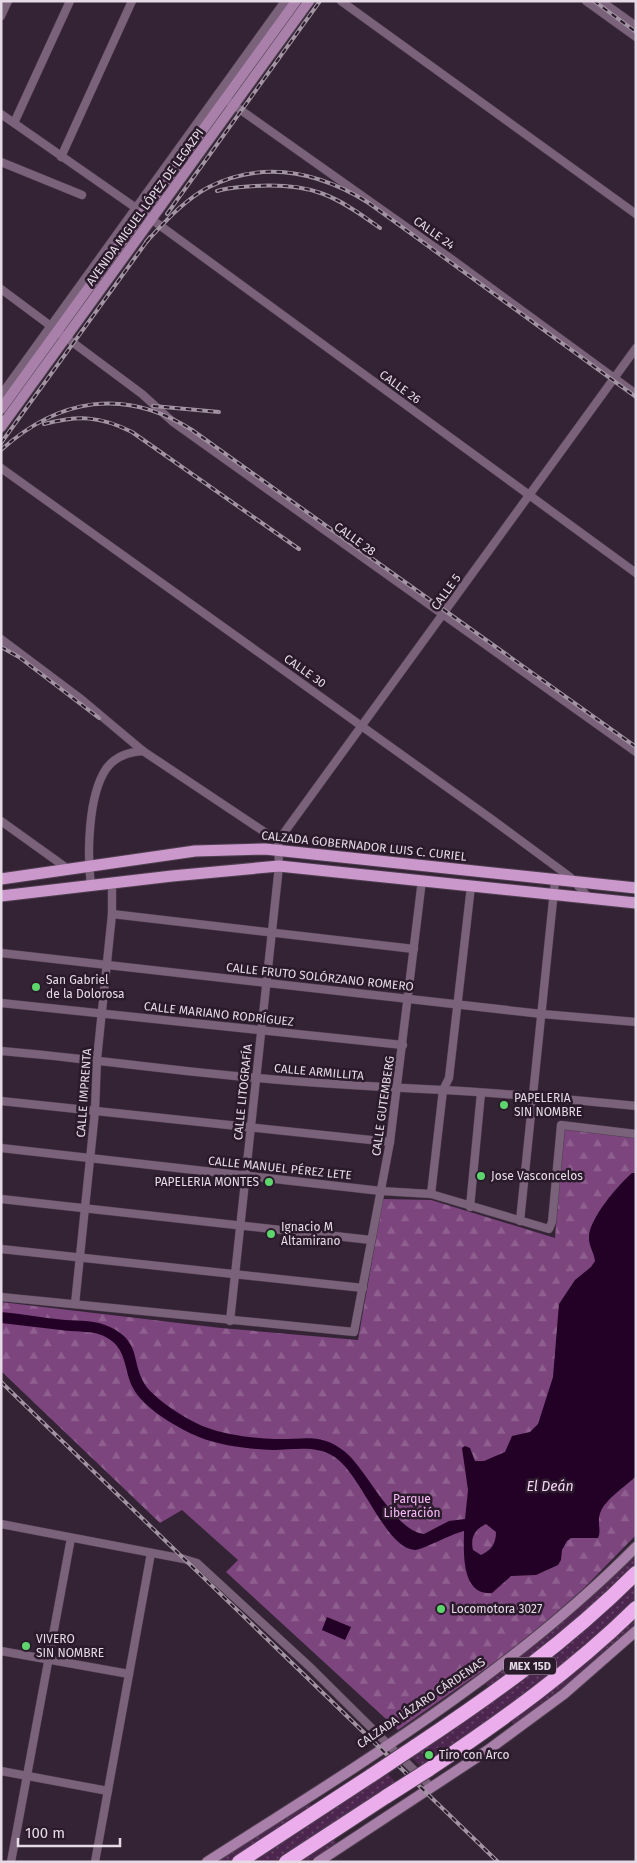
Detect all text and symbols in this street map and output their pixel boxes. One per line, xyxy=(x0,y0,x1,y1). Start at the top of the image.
street label: AVENIDA MIGUEL LÓPEZ DE LEGAZPI xyxy=(83,125,207,288)
street label: CALLE 24 xyxy=(411,214,458,253)
street label: CALLE 26 xyxy=(377,367,423,407)
street label: CALLE 28 xyxy=(332,519,379,559)
street label: CALLE 5 xyxy=(428,571,464,613)
street label: CALLE 30 xyxy=(281,652,329,691)
street label: CALZADA GOBERNADOR LUIS C. CURIEL xyxy=(261,828,467,864)
street label: CALLE FRUTO SOLÓRZANO ROMERO xyxy=(225,959,415,994)
place label: San Gabriel de la Dolorosa xyxy=(46,973,125,1001)
marker: San Gabriel de la Dolorosa xyxy=(30,981,42,993)
street label: CALLE MARIANO RODRÍGUEZ xyxy=(143,998,295,1029)
street label: CALLE LITOGRAFÍA xyxy=(230,1043,255,1141)
street label: CALLE IMPRENTA xyxy=(74,1048,94,1138)
street label: CALLE GUTEMBERG xyxy=(369,1055,397,1157)
street label: CALLE ARMILLITA xyxy=(273,1061,365,1083)
place label: PAPELERIA SIN NOMBRE xyxy=(514,1091,582,1119)
marker: PAPELERIA SIN NOMBRE xyxy=(498,1099,510,1111)
street label: CALLE MANUEL PÉREZ LETE xyxy=(207,1152,353,1183)
place label: Jose Vasconcelos xyxy=(491,1169,583,1183)
marker: Jose Vasconcelos xyxy=(475,1170,487,1182)
place label: PAPELERIA MONTES xyxy=(154,1175,259,1189)
marker: PAPELERIA MONTES xyxy=(263,1176,275,1188)
place label: Ignacio M Altamirano xyxy=(281,1220,341,1248)
marker: Ignacio M Altamirano xyxy=(265,1228,277,1240)
water label: El Deán xyxy=(526,1478,574,1495)
park label: Parque Liberación xyxy=(384,1492,440,1520)
place label: Locomotora 3027 xyxy=(451,1602,542,1616)
marker: Locomotora 3027 xyxy=(435,1603,447,1615)
place label: VIVERO SIN NOMBRE xyxy=(36,1632,104,1660)
marker: VIVERO SIN NOMBRE xyxy=(20,1640,32,1652)
street label: CALZADA LÁZARO CÁRDENAS xyxy=(354,1654,488,1751)
road number: MEX 15D xyxy=(504,1658,556,1674)
place label: Tiro con Arco xyxy=(439,1748,509,1762)
marker: Tiro con Arco xyxy=(423,1749,435,1761)
scale bar xyxy=(18,1816,120,1848)
text: 100 m xyxy=(25,1824,65,1842)

